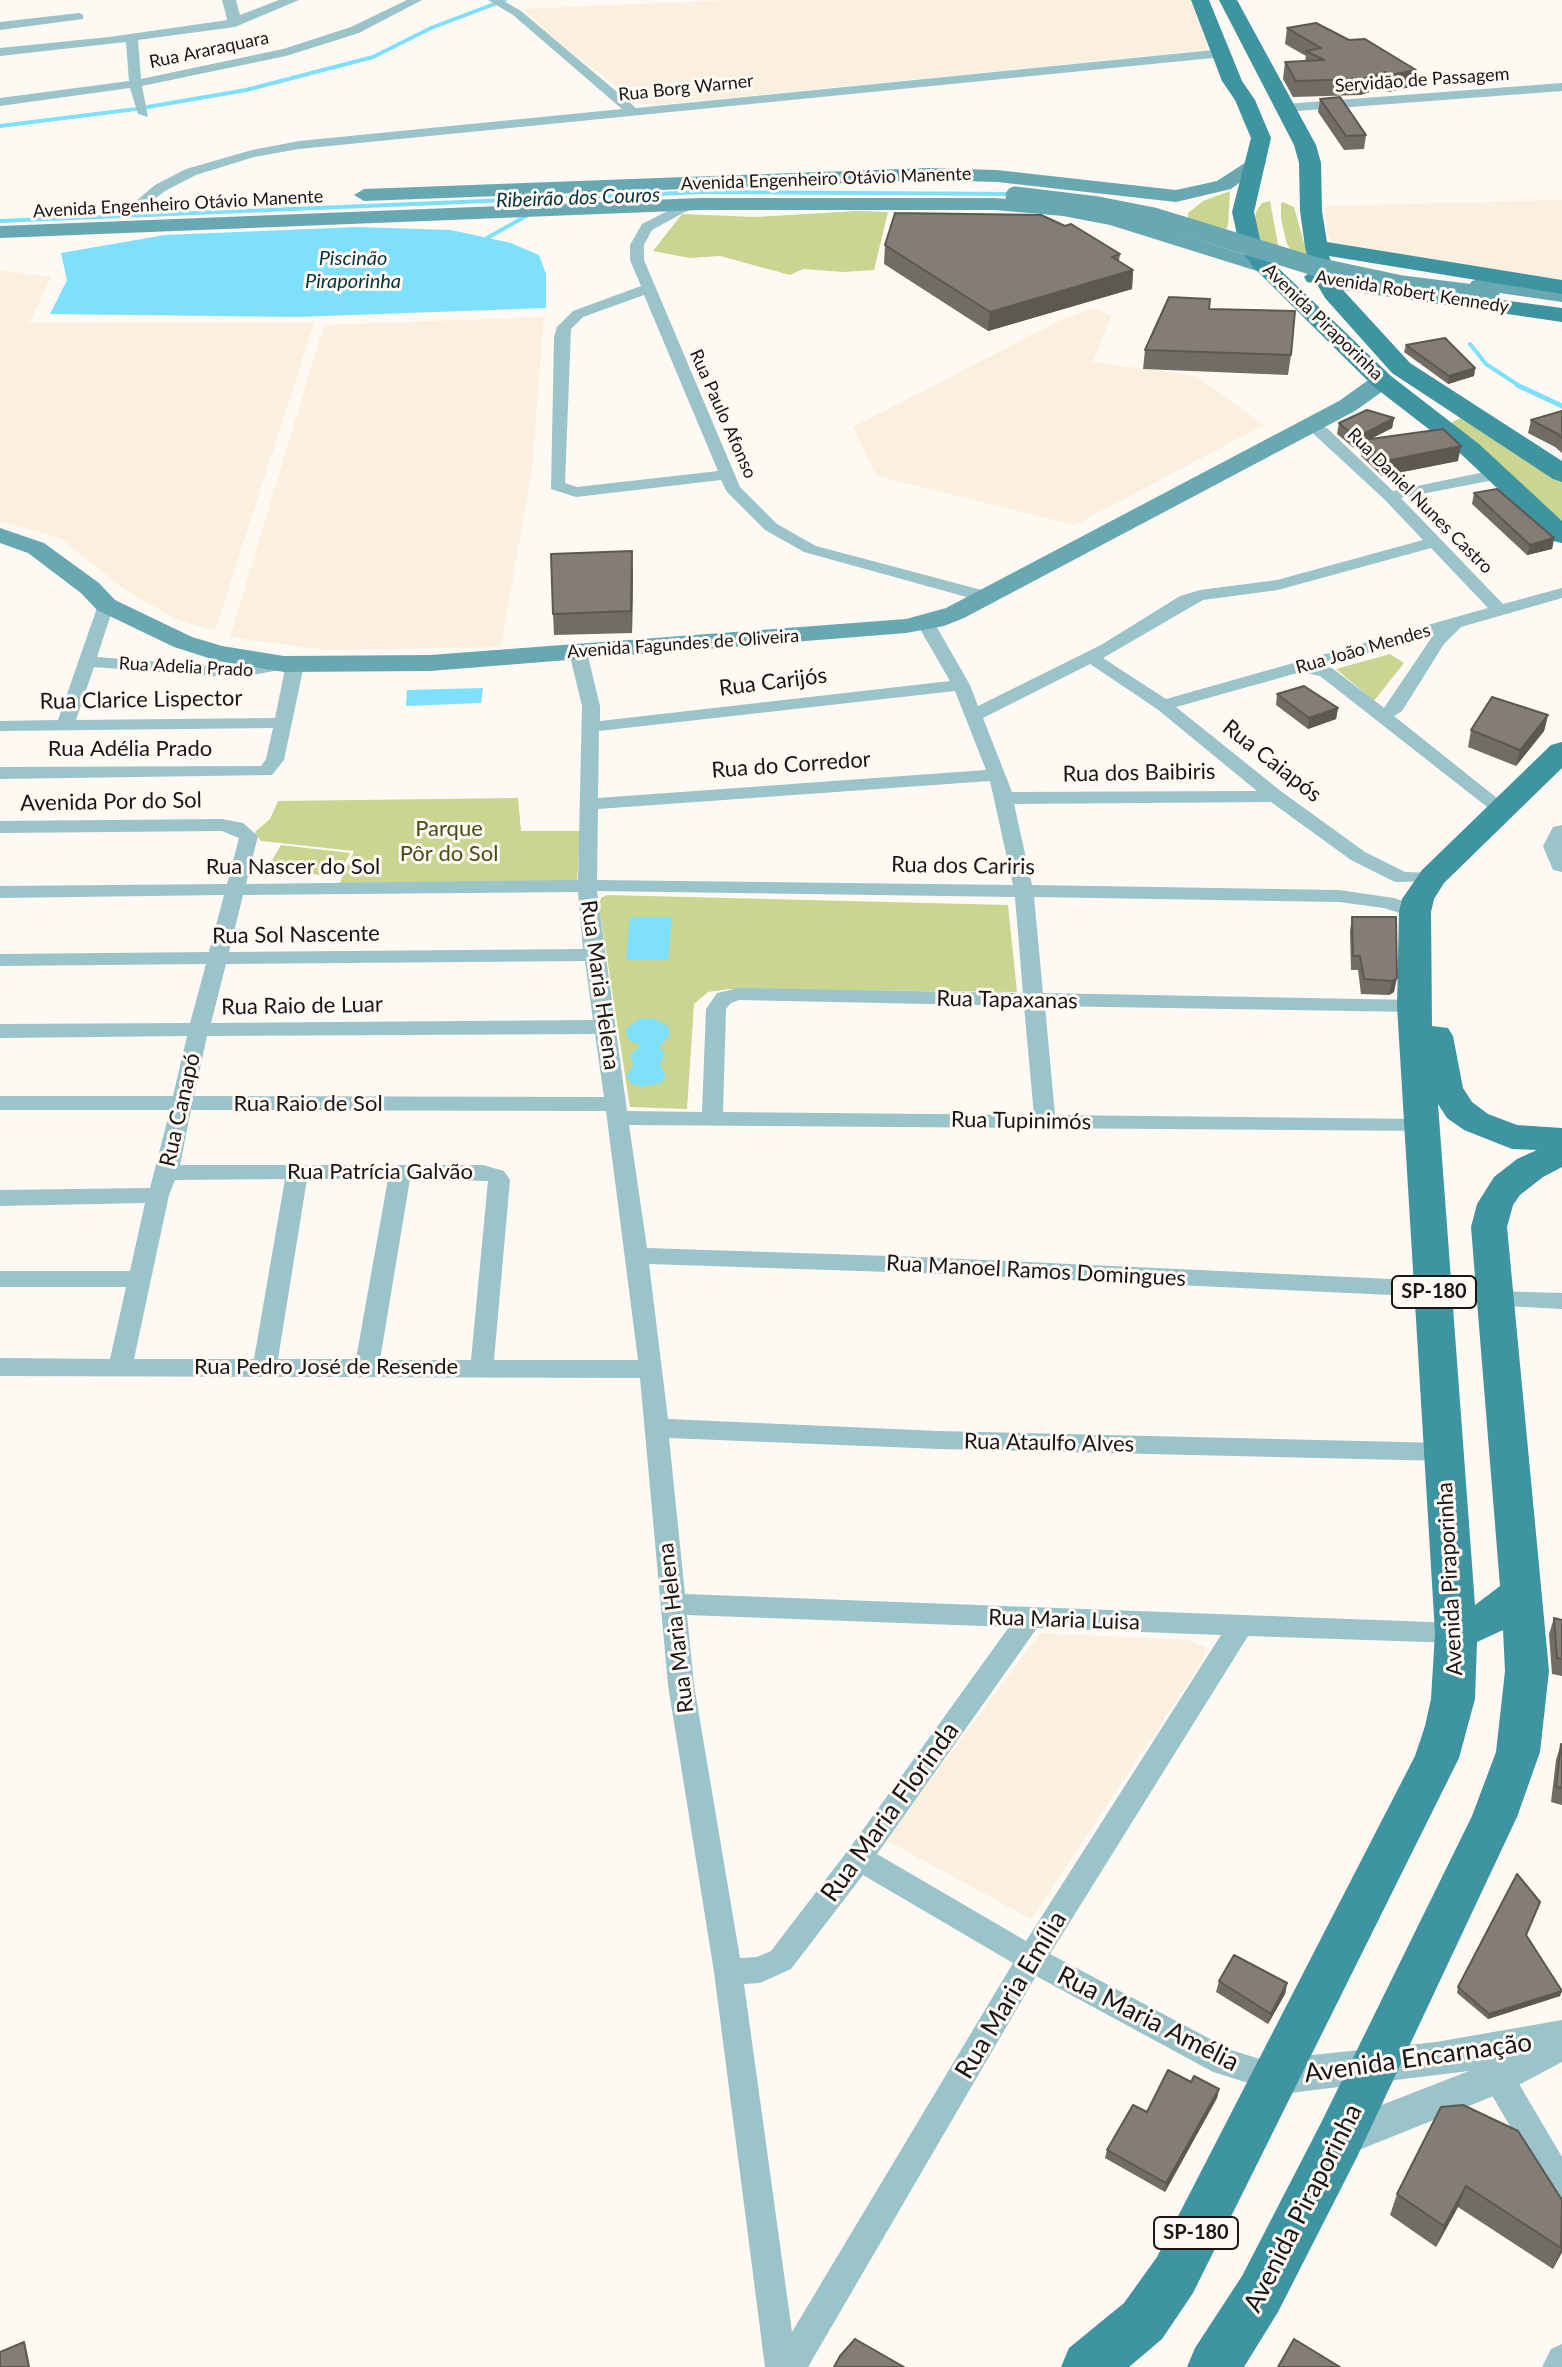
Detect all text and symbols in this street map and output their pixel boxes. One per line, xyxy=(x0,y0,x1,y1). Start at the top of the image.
street label: Rua Araraquara xyxy=(147,27,271,73)
street label: Servidão de Passagem xyxy=(1334,63,1510,97)
street label: Rua Borg Warner xyxy=(617,70,755,106)
street label: Avenida Engenheiro Otávio Manente xyxy=(680,163,972,195)
water label: Ribeirão dos Couros xyxy=(496,183,660,213)
street label: Avenida Engenheiro Otávio Manente xyxy=(32,186,324,222)
water label: Piscinão Piraporinha xyxy=(305,247,401,294)
street label: Avenida Piraporinha xyxy=(1258,259,1388,385)
street label: Avenida Robert Kennedy xyxy=(1314,266,1510,318)
street label: Rua Paulo Afonso xyxy=(685,346,761,482)
street label: Rua Daniel Nunes Castro xyxy=(1343,424,1497,578)
street label: Rua João Mendes xyxy=(1293,619,1433,679)
street label: Avenida Fagundes de Oliveira xyxy=(566,625,800,663)
street label: Rua Adelia Prado xyxy=(118,653,254,681)
street label: Rua Carijós xyxy=(718,662,828,702)
street label: Rua Clarice Lispector xyxy=(39,685,243,715)
street label: Rua Caiapós xyxy=(1217,714,1327,808)
street label: Rua Adélia Prado xyxy=(48,736,212,762)
street label: Rua do Corredor xyxy=(711,746,871,784)
street label: Rua dos Baibiris xyxy=(1062,758,1216,788)
street label: Avenida Por do Sol xyxy=(20,787,202,817)
park label: Parque Pôr do Sol xyxy=(400,816,498,868)
street label: Rua dos Cariris xyxy=(891,852,1035,880)
street label: Rua Nascer do Sol xyxy=(206,854,380,880)
street label: Rua Maria Helena xyxy=(575,898,625,1072)
street label: Rua Sol Nascente xyxy=(212,920,380,950)
street label: Rua Tapaxanas xyxy=(936,986,1078,1014)
street label: Rua Raio de Luar xyxy=(221,991,383,1021)
street label: Rua Canapó xyxy=(154,1051,206,1169)
street label: Rua Raio de Sol xyxy=(233,1091,383,1117)
street label: Rua Tupinimós xyxy=(951,1107,1091,1135)
street label: Rua Patrícia Galvão xyxy=(287,1159,473,1185)
street label: Rua Manoel Ramos Domingues xyxy=(885,1250,1187,1292)
road number: SP-180 xyxy=(1392,1276,1476,1308)
street label: Rua Pedro José de Resende xyxy=(194,1354,458,1380)
street label: Rua Ataulfo Alves xyxy=(964,1428,1134,1458)
street label: Avenida Piraporinha xyxy=(1432,1481,1468,1677)
street label: Rua Maria Helena xyxy=(652,1541,700,1715)
street label: Rua Maria Luisa xyxy=(988,1604,1140,1636)
street label: Rua Maria Florinda xyxy=(814,1716,966,1908)
street label: Rua Maria Emília xyxy=(949,1906,1073,2084)
street label: Rua Maria Amélia xyxy=(1052,1960,1244,2078)
street label: Avenida Encarnação xyxy=(1302,2027,1534,2089)
street label: Avenida Piraporinha xyxy=(1237,2099,1369,2317)
road number: SP-180 xyxy=(1154,2217,1238,2249)

